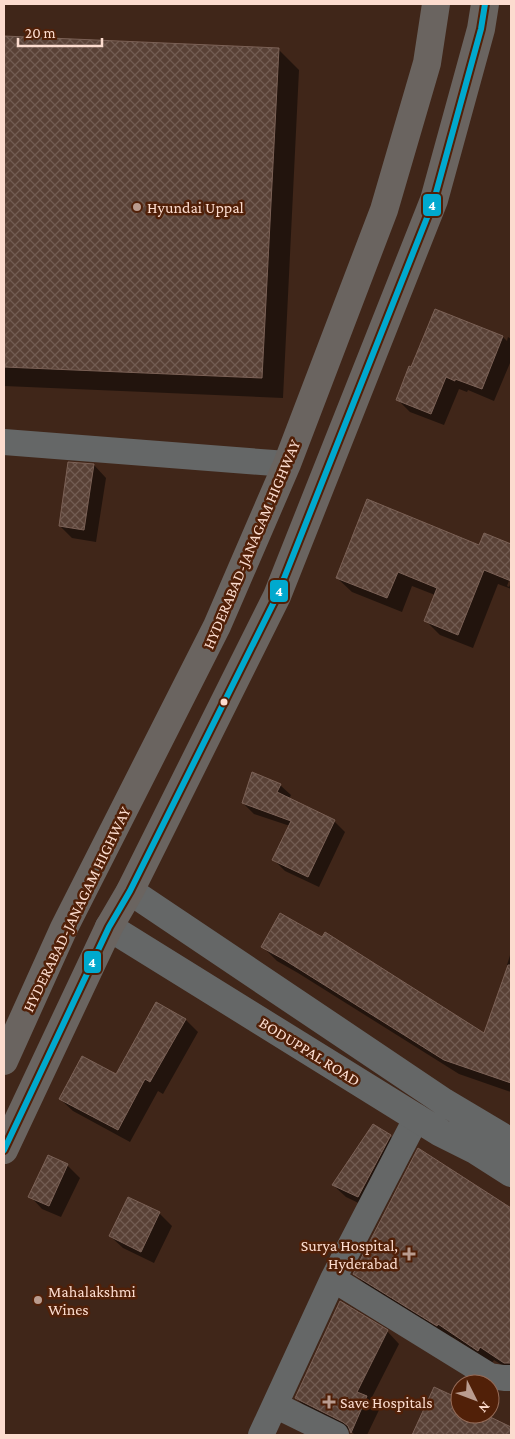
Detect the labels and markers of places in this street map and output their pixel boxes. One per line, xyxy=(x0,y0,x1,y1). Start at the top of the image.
place label: Hyundai Uppal xyxy=(147,199,244,217)
marker: Hyundai Uppal xyxy=(131,201,143,213)
unlabelled marker xyxy=(219,697,229,707)
place label: Surya Hospital, Hyderabad xyxy=(301,1237,399,1273)
marker: Surya Hospital, Hyderabad xyxy=(402,1247,416,1261)
place label: Mahalakshmi Wines xyxy=(48,1283,136,1318)
marker: Mahalakshmi Wines xyxy=(32,1294,44,1306)
place label: Save Hospitals xyxy=(340,1394,432,1412)
marker: Save Hospitals xyxy=(322,1395,336,1409)

